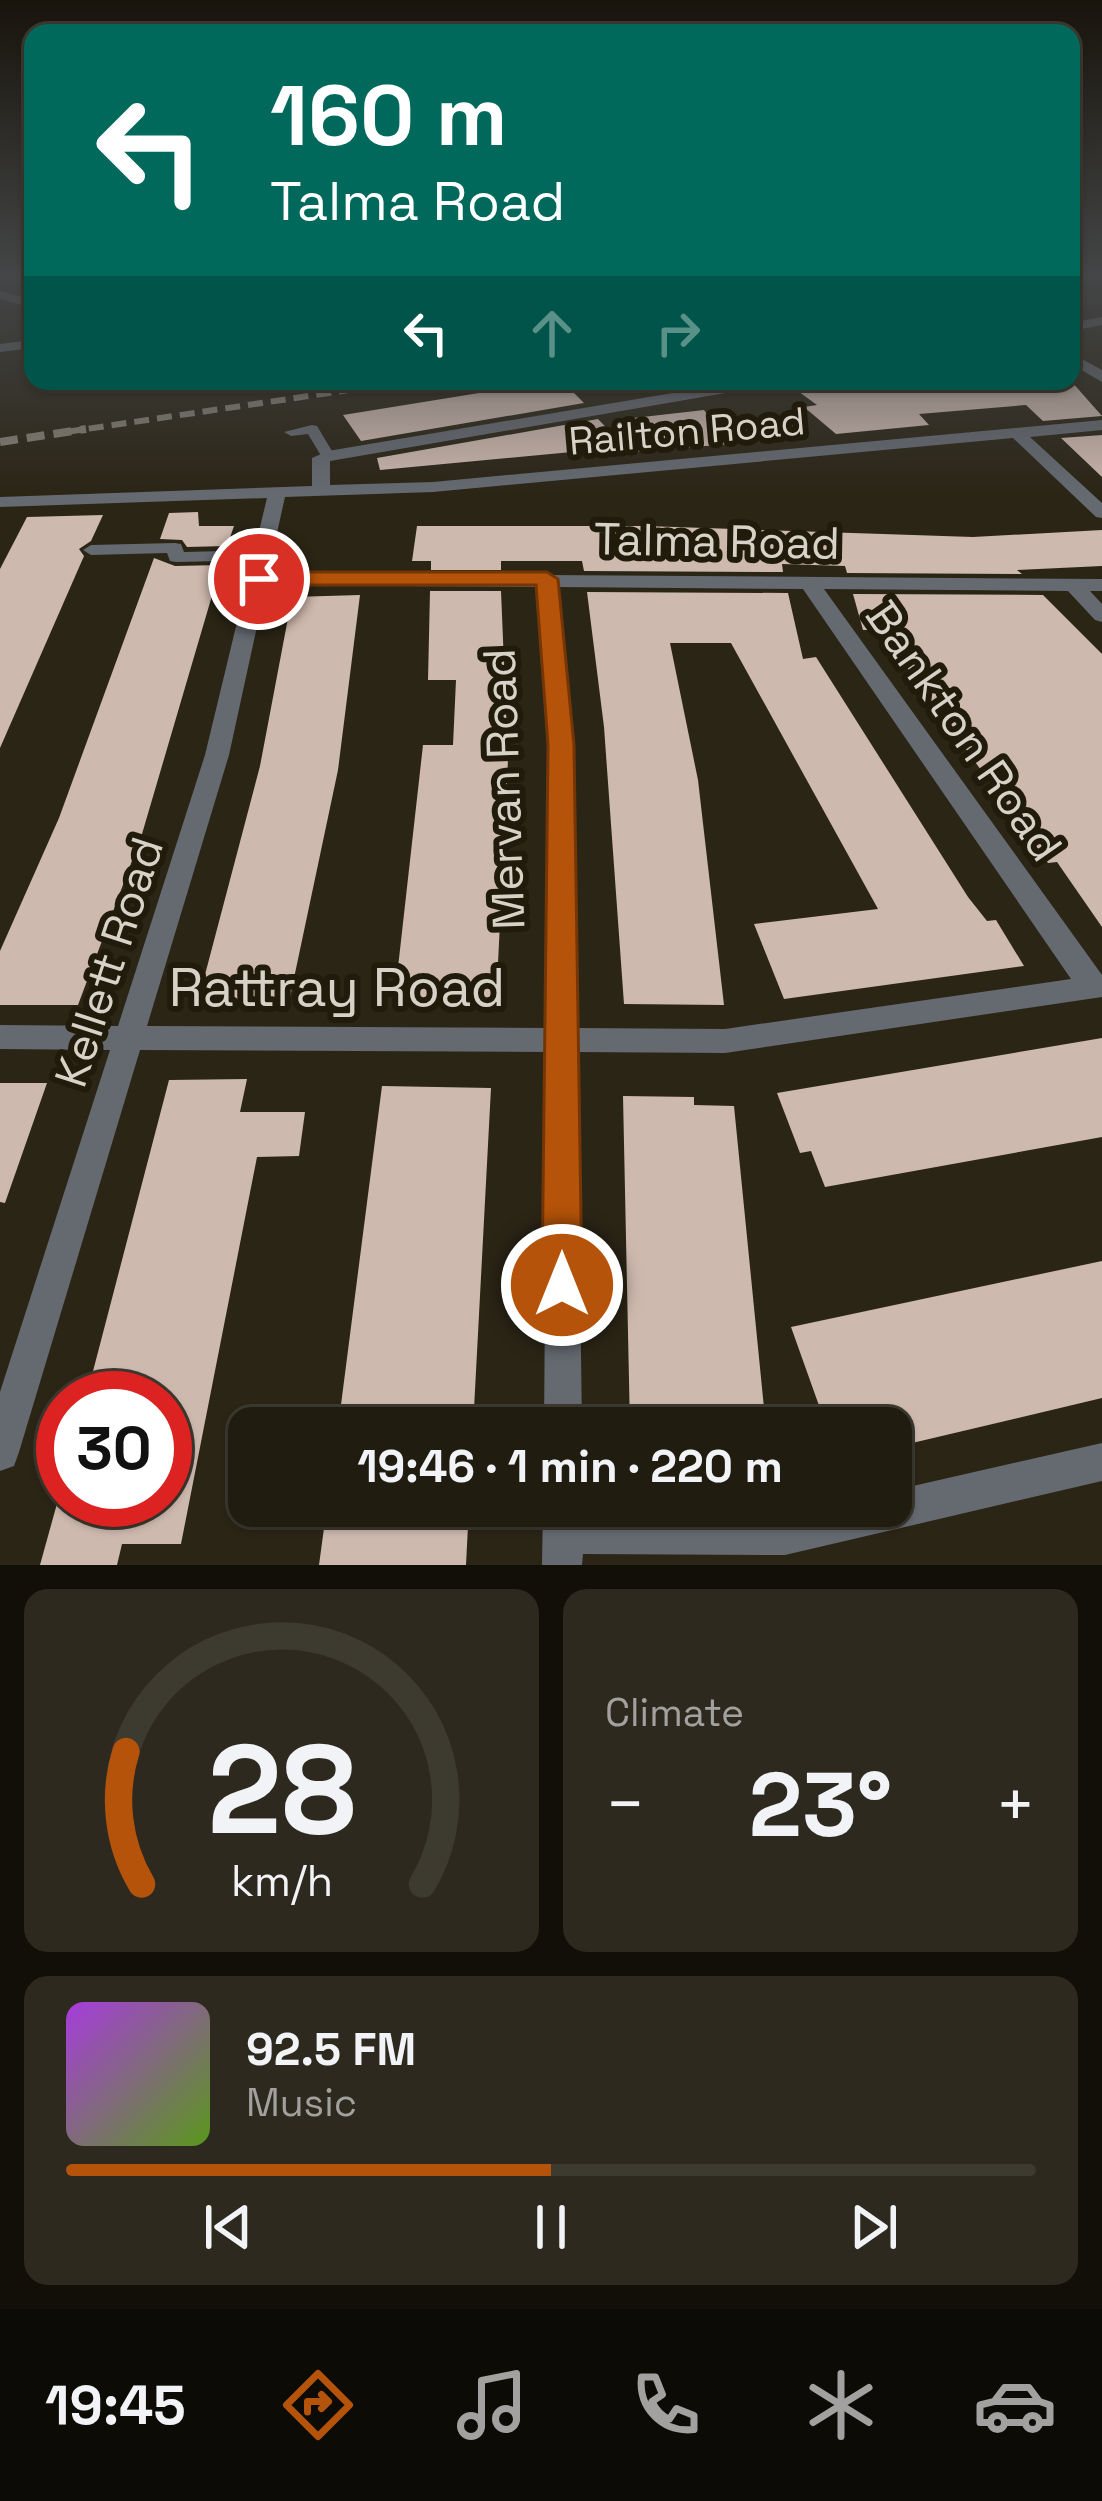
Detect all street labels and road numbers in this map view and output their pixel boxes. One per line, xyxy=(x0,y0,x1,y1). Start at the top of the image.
street label: Railton Road xyxy=(567,396,807,466)
street label: Talma Road xyxy=(594,510,840,572)
street label: Bankton Road xyxy=(853,590,1075,872)
street label: Mervan Road xyxy=(471,647,537,931)
street label: Kellett Road xyxy=(42,830,176,1094)
street label: Rattray Road xyxy=(169,953,505,1022)

